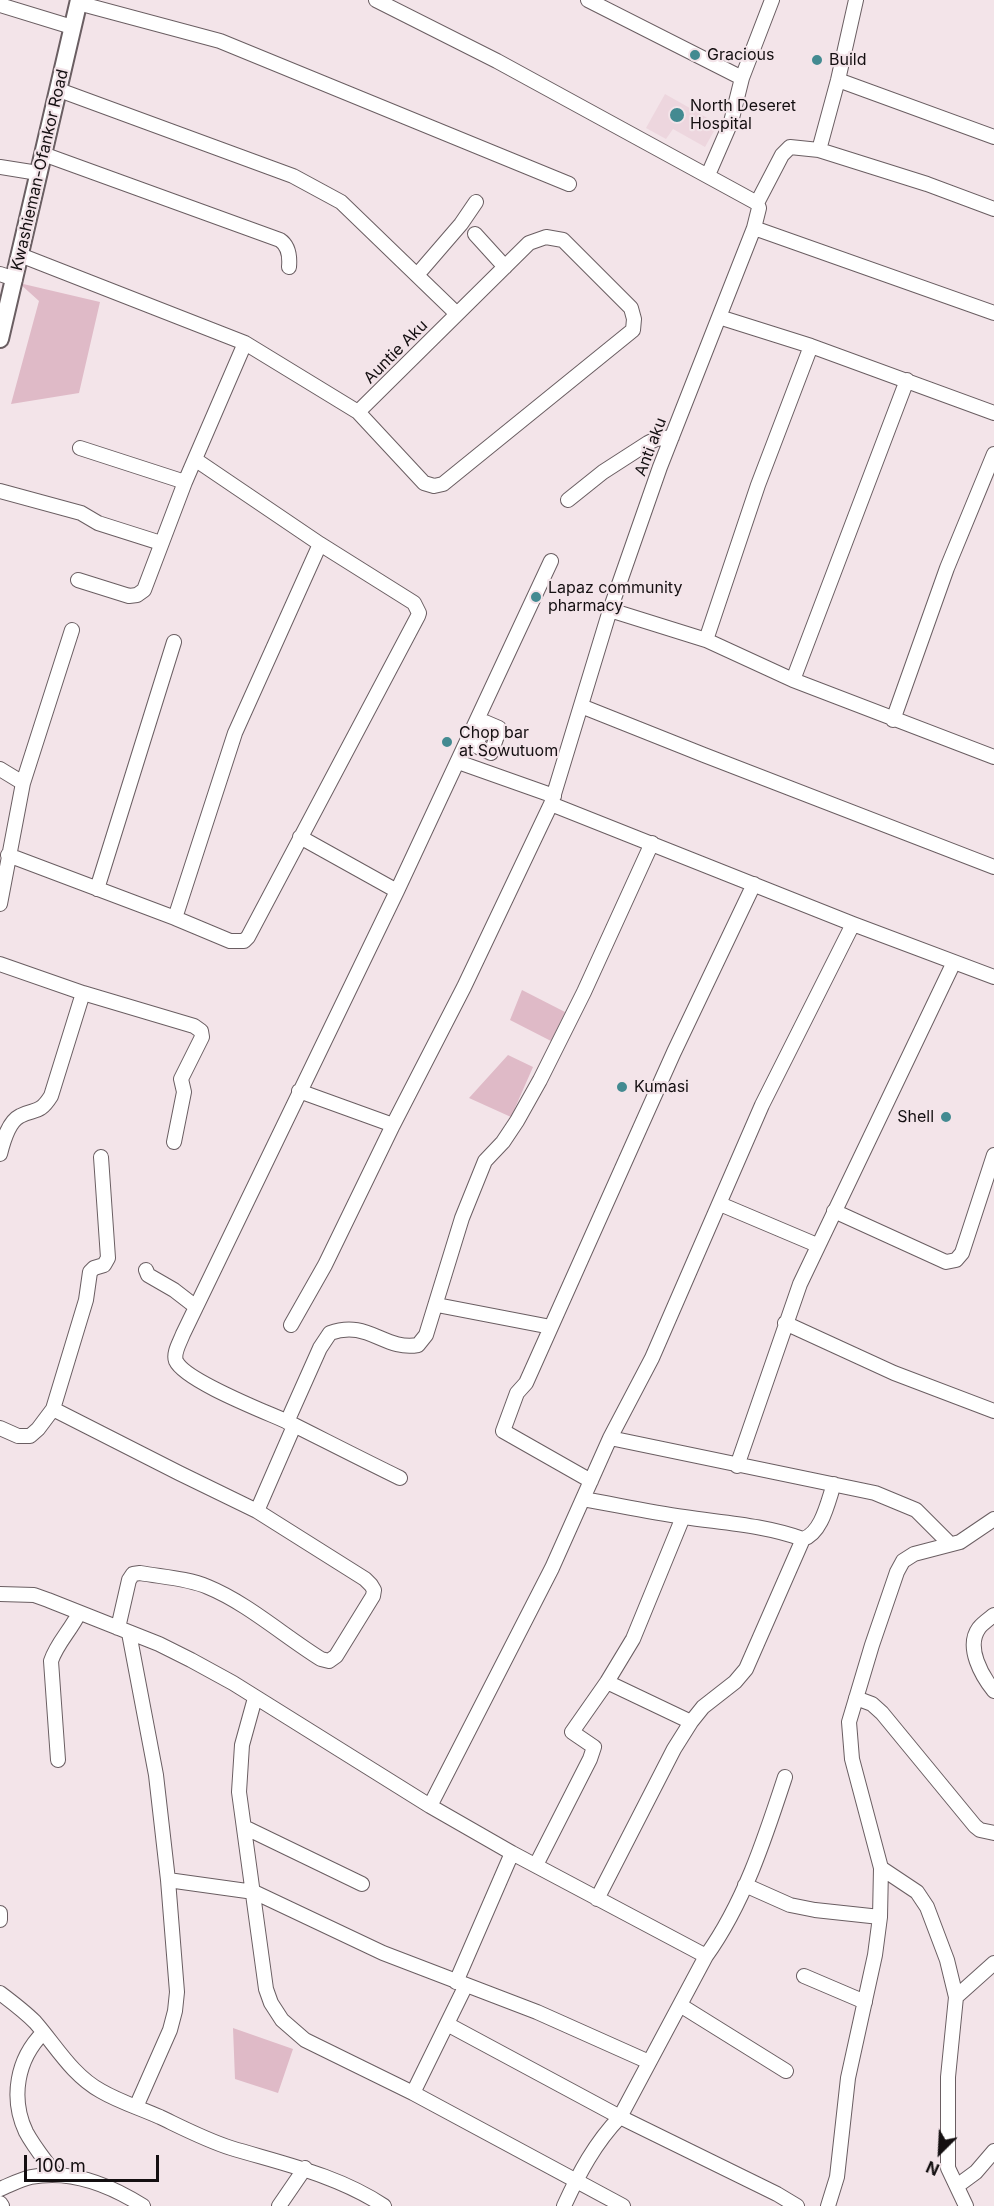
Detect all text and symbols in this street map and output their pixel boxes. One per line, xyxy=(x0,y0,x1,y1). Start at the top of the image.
place label: Gracious xyxy=(707,45,774,65)
marker: Gracious xyxy=(688,48,702,62)
place label: Build xyxy=(829,50,866,70)
marker: Build xyxy=(810,53,824,67)
street label: Kwashieman-Ofankor Road xyxy=(7,67,73,273)
place label: North Deseret Hospital xyxy=(690,96,796,134)
marker: North Deseret Hospital xyxy=(668,106,686,124)
street label: Auntie Aku xyxy=(360,316,432,388)
street label: Anti aku xyxy=(631,415,671,479)
place label: Lapaz community pharmacy xyxy=(548,578,682,616)
marker: Lapaz community pharmacy xyxy=(529,590,543,604)
place label: Chop bar at Sowutuom xyxy=(459,723,558,761)
marker: Chop bar at Sowutuom xyxy=(440,735,454,749)
place label: Kumasi xyxy=(634,1077,689,1097)
marker: Kumasi xyxy=(615,1080,629,1094)
place label: Shell xyxy=(897,1107,934,1127)
marker: Shell xyxy=(939,1110,953,1124)
north arrow xyxy=(910,2122,970,2182)
scale bar xyxy=(27,2143,162,2181)
text: 100 m xyxy=(35,2155,86,2176)
text: N xyxy=(923,2157,942,2180)

